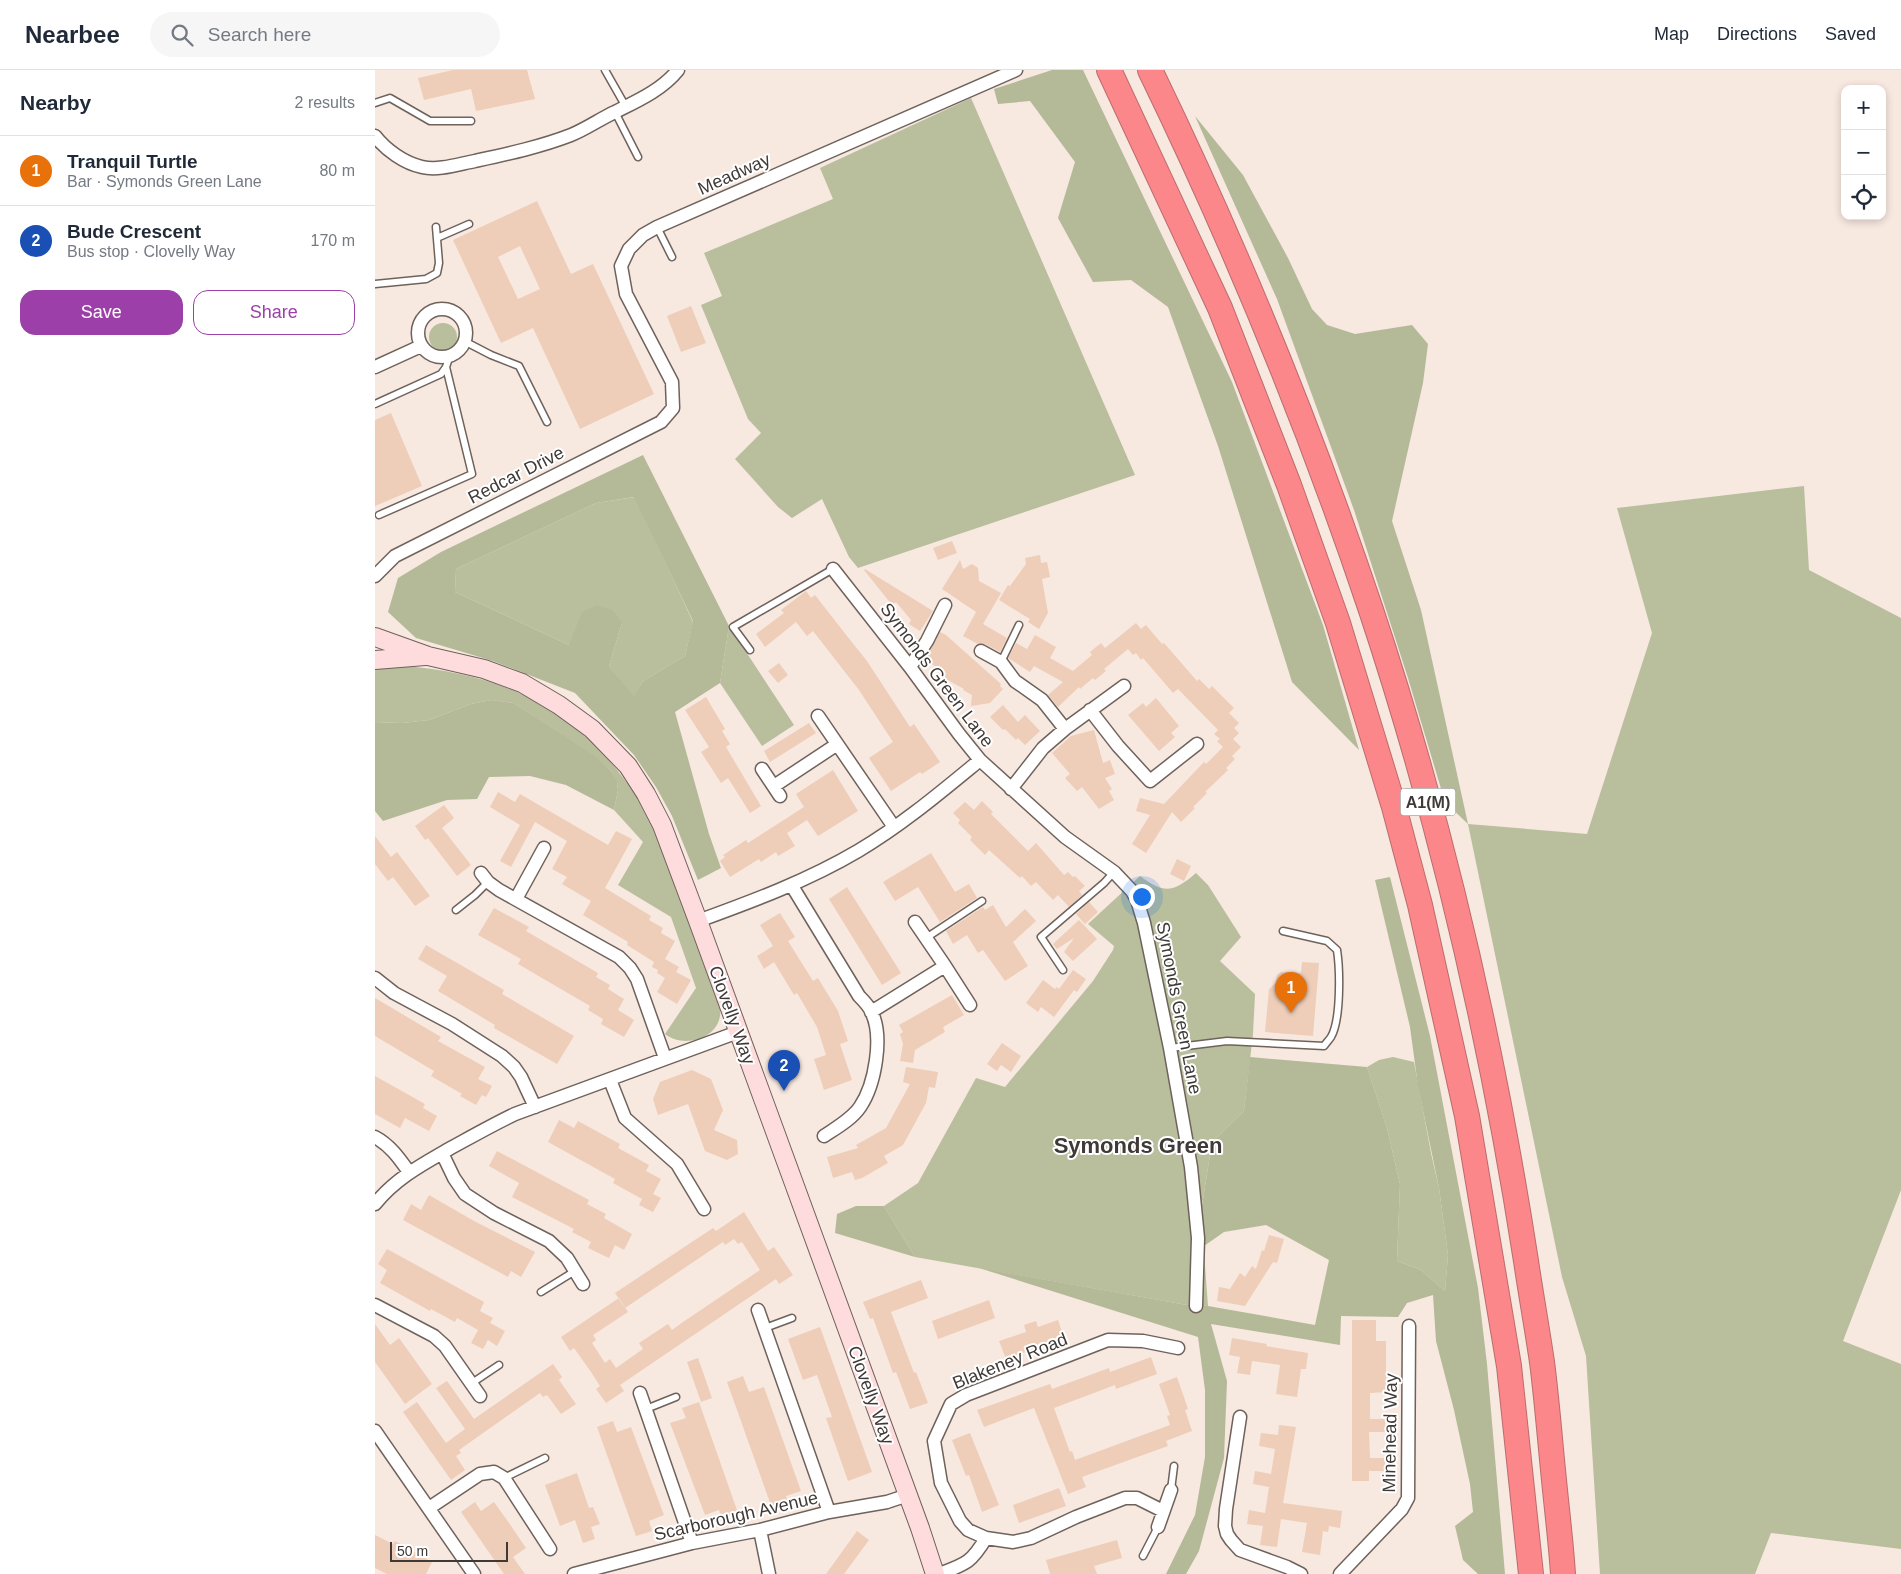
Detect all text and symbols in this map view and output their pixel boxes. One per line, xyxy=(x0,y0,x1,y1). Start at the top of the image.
search box xyxy=(150,12,500,57)
text: Nearbee xyxy=(25,21,120,48)
icon: search xyxy=(168,21,196,49)
text: Search here xyxy=(208,24,311,45)
text: Map xyxy=(1654,24,1689,44)
text: Directions xyxy=(1717,24,1797,44)
text: Saved xyxy=(1825,24,1876,44)
map controls xyxy=(1841,85,1886,220)
button: + xyxy=(1841,85,1886,130)
text: Nearby xyxy=(20,91,91,114)
text: 2 results xyxy=(295,94,355,111)
button: − xyxy=(1841,130,1886,175)
street label: Meadway xyxy=(695,149,773,199)
text: Tranquil Turtle xyxy=(67,151,198,172)
text: 1 xyxy=(32,162,40,179)
text: 80 m xyxy=(319,162,355,179)
text: Bar · Symonds Green Lane xyxy=(67,173,262,190)
button: locate xyxy=(1841,175,1886,220)
text: Bude Crescent xyxy=(67,221,201,242)
text: 2 xyxy=(32,232,40,249)
text: 170 m xyxy=(311,232,355,249)
text: Bus stop · Clovelly Way xyxy=(67,243,235,260)
button: Save xyxy=(20,290,183,335)
button: Share xyxy=(193,290,355,335)
street label: Redcar Drive xyxy=(465,442,567,508)
street label: Symonds Green Lane xyxy=(876,599,998,751)
road number: A1(M) xyxy=(1401,789,1455,816)
your location xyxy=(1129,884,1155,910)
street label: Symonds Green Lane xyxy=(1152,920,1206,1096)
street label: Clovelly Way xyxy=(705,963,759,1067)
pin: 1 xyxy=(1275,972,1307,1013)
pin: 2 xyxy=(768,1050,800,1091)
district label: Symonds Green xyxy=(1054,1133,1222,1158)
street label: Blakeney Road xyxy=(950,1329,1070,1393)
street label: Clovelly Way xyxy=(844,1343,898,1447)
street label: Minehead Way xyxy=(1379,1373,1401,1493)
street label: Scarborough Avenue xyxy=(652,1487,820,1545)
scale bar xyxy=(390,1539,507,1562)
text: 50 m xyxy=(397,1543,428,1559)

